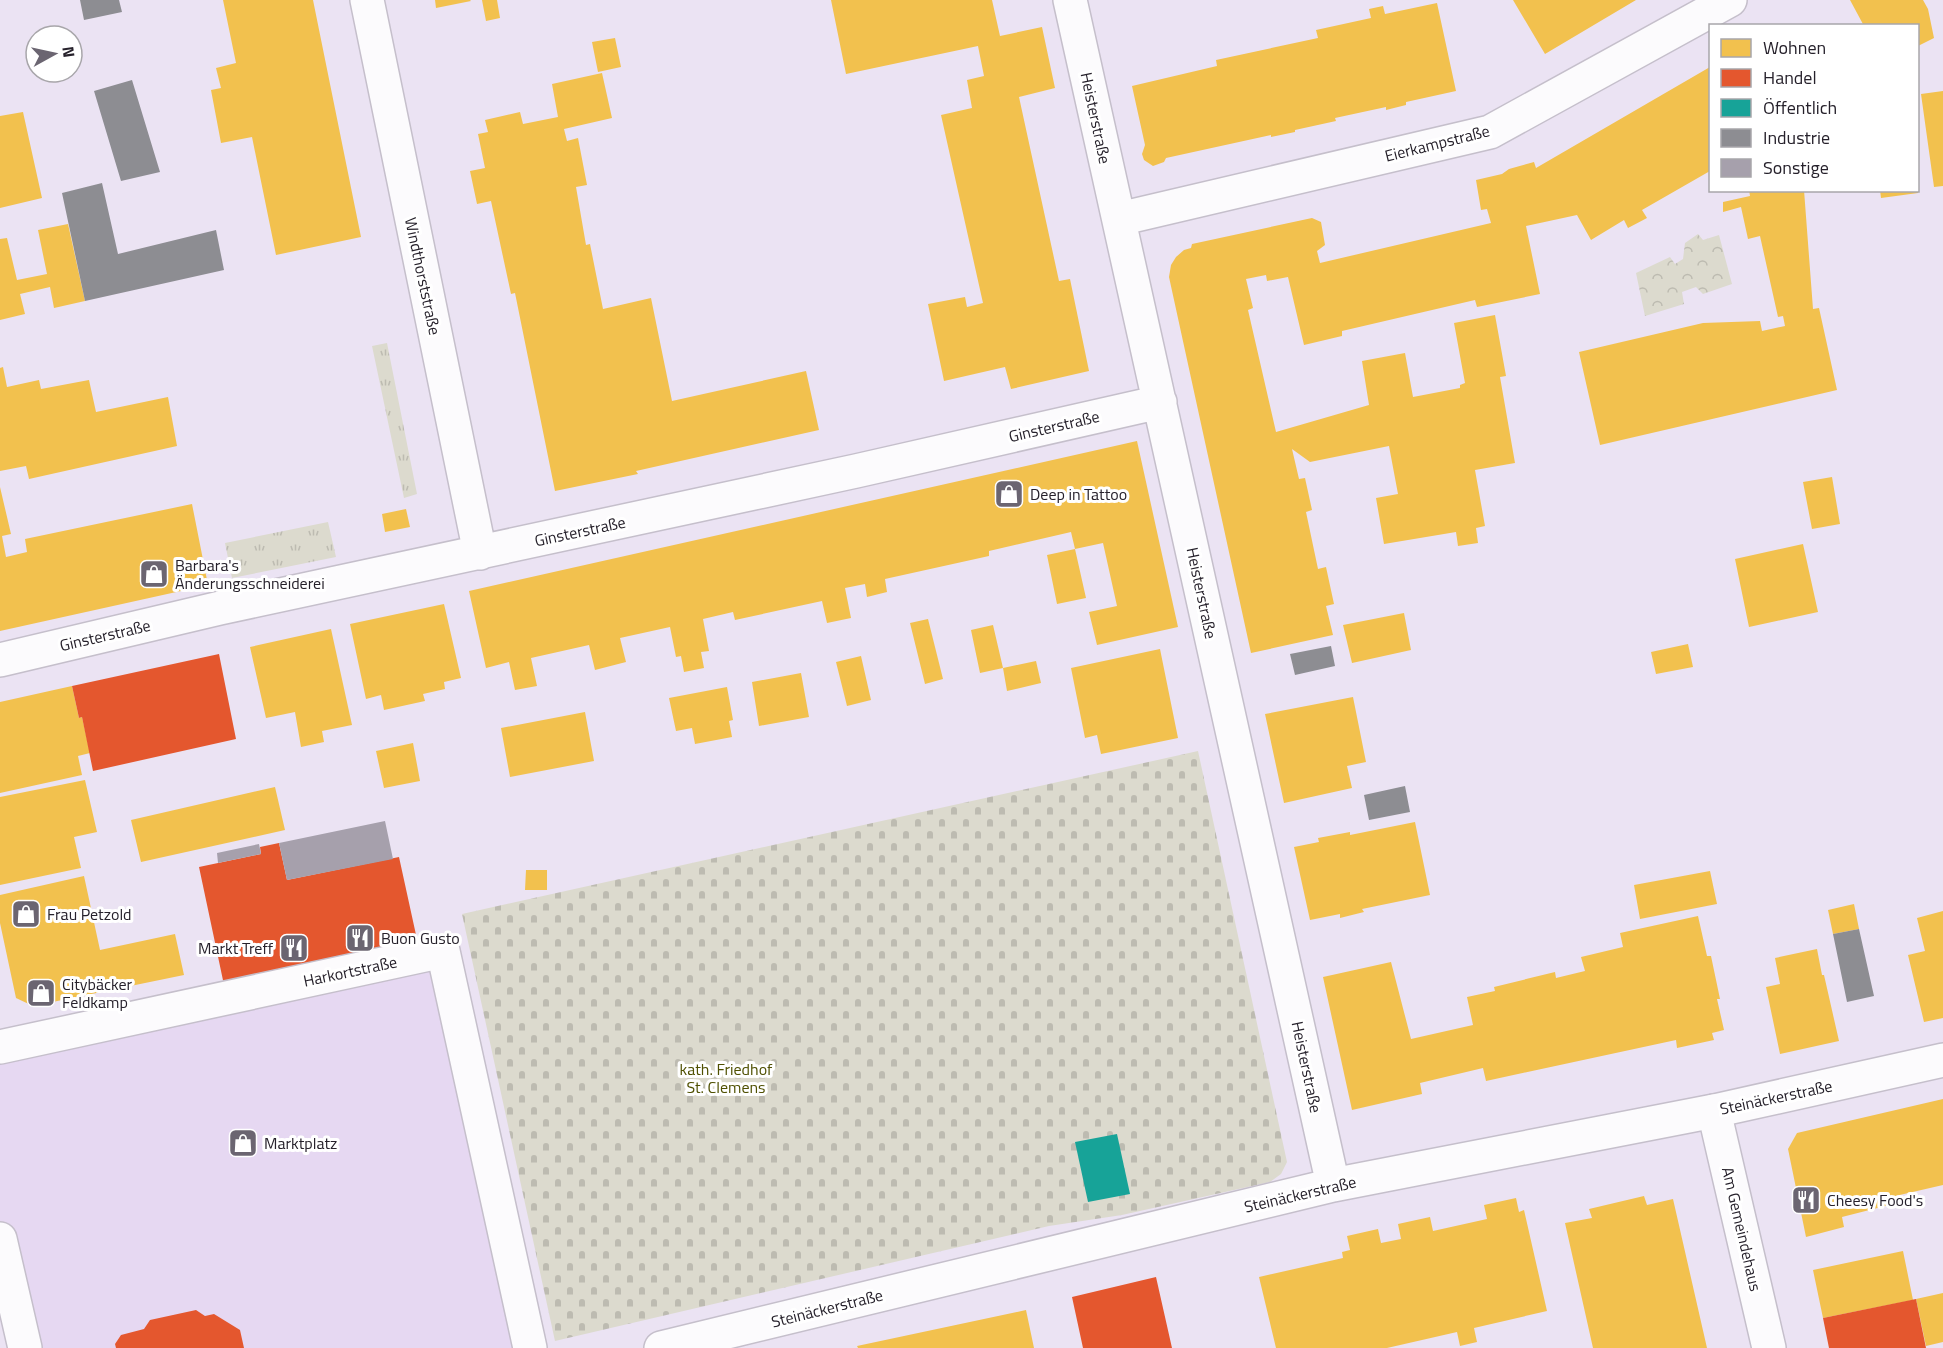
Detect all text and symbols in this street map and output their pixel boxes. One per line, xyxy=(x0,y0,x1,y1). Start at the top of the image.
north arrow xyxy=(24,24,84,84)
legend xyxy=(1709,24,1919,192)
text: Wohnen xyxy=(1763,34,1826,61)
text: N xyxy=(56,45,82,59)
text: Handel xyxy=(1763,64,1817,91)
street label: Heisterstraße xyxy=(1075,70,1117,166)
text: Öffentlich xyxy=(1763,94,1837,121)
street label: Eierkampstraße xyxy=(1382,118,1492,168)
text: Industrie xyxy=(1763,124,1830,151)
text: Sonstige xyxy=(1763,154,1829,181)
street label: Windthorststraße xyxy=(399,215,447,337)
street label: Ginsterstraße xyxy=(1006,404,1102,448)
shop icon: Deep in Tattoo xyxy=(993,478,1025,510)
place label: Deep in Tattoo xyxy=(1030,482,1127,506)
street label: Ginsterstraße xyxy=(532,510,628,552)
street label: Heisterstraße xyxy=(1181,545,1223,641)
place label: Barbara's Änderungsschneiderei xyxy=(175,553,325,595)
shop icon: Barbara's Änderungsschneiderei xyxy=(138,558,170,590)
street label: Ginsterstraße xyxy=(57,613,153,657)
shop icon: Frau Petzold xyxy=(10,898,42,930)
place label: Frau Petzold xyxy=(47,902,132,926)
restaurant icon: Buon Gusto xyxy=(344,922,376,954)
place label: Buon Gusto xyxy=(381,926,460,950)
restaurant icon: Markt Treff xyxy=(278,932,310,964)
place label: Markt Treff xyxy=(198,936,274,960)
street label: Harkortstraße xyxy=(301,949,399,993)
place label: Citybäcker Feldkamp xyxy=(62,972,132,1014)
shop icon: Citybäcker Feldkamp xyxy=(25,977,57,1009)
street label: Heisterstraße xyxy=(1286,1019,1328,1115)
park label: kath. Friedhof St. Clemens xyxy=(680,1057,773,1099)
street label: Steinäckerstraße xyxy=(1718,1073,1834,1121)
shop icon: Marktplatz xyxy=(227,1127,259,1159)
place label: Marktplatz xyxy=(264,1131,337,1155)
street label: Am Gemeindehaus xyxy=(1716,1164,1768,1294)
street label: Steinäckerstraße xyxy=(1242,1169,1358,1219)
restaurant icon: Cheesy Food's xyxy=(1790,1184,1822,1216)
place label: Cheesy Food's xyxy=(1827,1188,1923,1212)
street label: Steinäckerstraße xyxy=(769,1283,885,1333)

